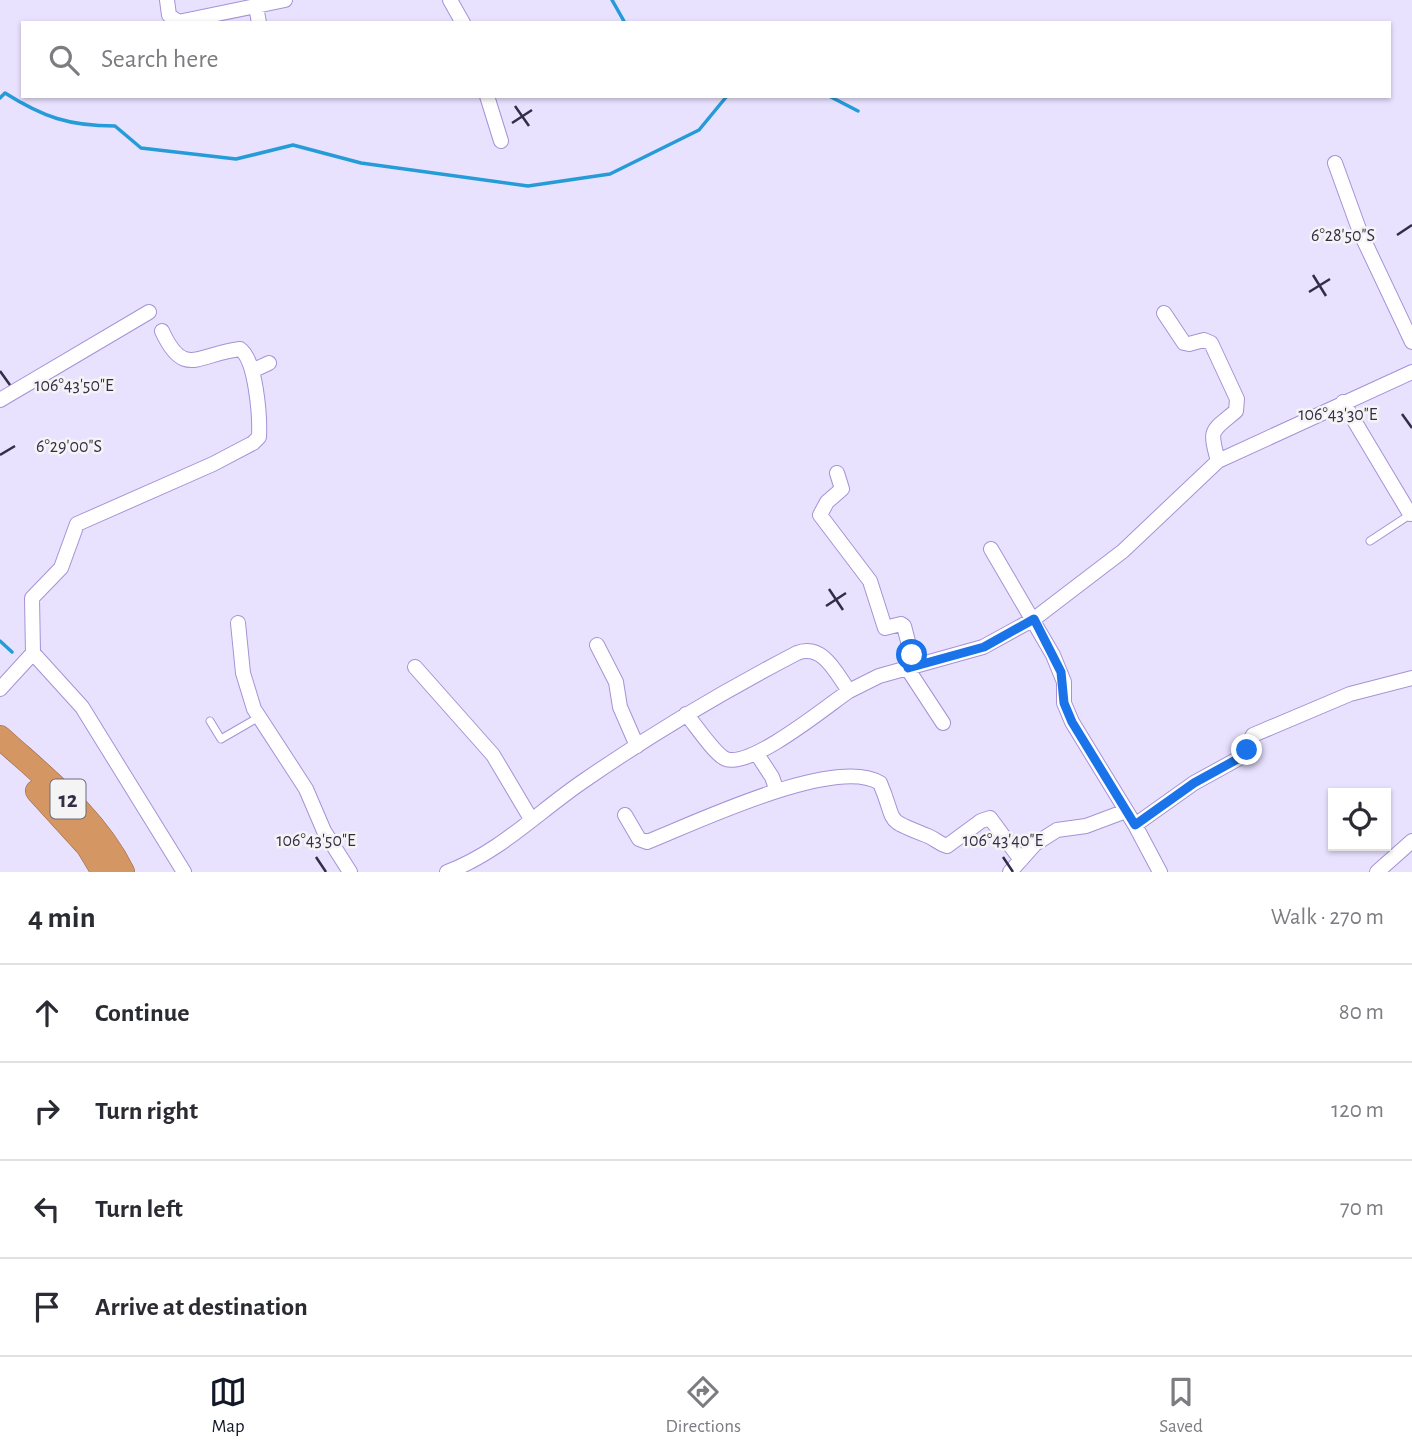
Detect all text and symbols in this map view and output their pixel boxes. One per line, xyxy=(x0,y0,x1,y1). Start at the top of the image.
search box xyxy=(21,21,1391,98)
icon: search xyxy=(45,41,83,79)
text: Search here xyxy=(101,46,219,72)
text: 6°28'50"S xyxy=(1311,227,1375,245)
text: 106°43'50"E xyxy=(34,377,114,395)
text: 106°43'30"E xyxy=(1298,406,1378,424)
text: 6°29'00"S xyxy=(36,438,102,456)
route start xyxy=(896,639,927,670)
route end xyxy=(1231,734,1262,765)
road number: 12 xyxy=(50,779,86,818)
map controls xyxy=(1328,788,1391,851)
button: locate xyxy=(1328,788,1391,851)
text: 106°43'50"E xyxy=(276,832,356,850)
text: 106°43'40"E xyxy=(963,832,1044,850)
text: 4 min xyxy=(28,903,96,933)
text: Walk · 270 m xyxy=(1271,906,1384,929)
icon: ahead xyxy=(28,994,66,1032)
text: Continue xyxy=(95,1000,190,1026)
text: 80 m xyxy=(1339,1001,1384,1024)
icon: right xyxy=(28,1092,66,1130)
text: Turn right xyxy=(95,1098,198,1124)
text: 120 m xyxy=(1331,1099,1384,1122)
icon: left xyxy=(28,1190,66,1228)
text: Turn left xyxy=(95,1196,183,1222)
text: 70 m xyxy=(1340,1197,1384,1220)
icon: arrive xyxy=(28,1288,66,1326)
text: Arrive at destination xyxy=(95,1294,308,1320)
tab: Map xyxy=(209,1373,247,1438)
tab: Directions xyxy=(665,1373,741,1438)
tab: Saved xyxy=(1159,1373,1203,1438)

